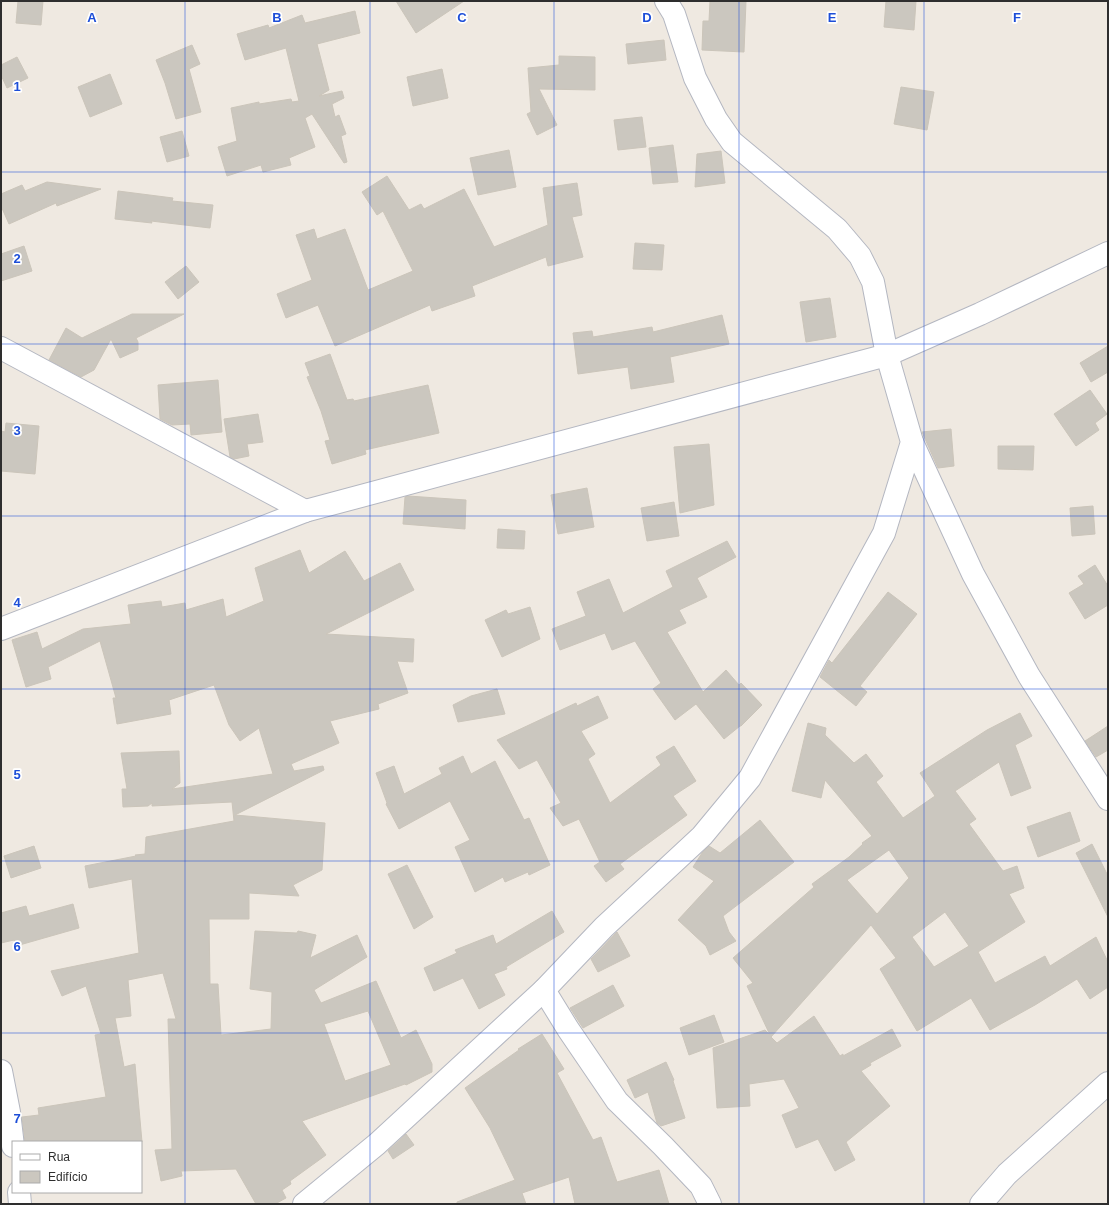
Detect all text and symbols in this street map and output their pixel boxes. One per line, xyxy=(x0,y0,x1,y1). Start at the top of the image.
text: A xyxy=(87,10,97,25)
text: B xyxy=(272,10,282,25)
text: C xyxy=(457,10,467,25)
text: D xyxy=(642,10,652,25)
text: E xyxy=(828,10,837,25)
text: F xyxy=(1013,10,1021,25)
text: 1 xyxy=(13,79,21,94)
text: 2 xyxy=(13,251,21,266)
text: 3 xyxy=(13,423,21,438)
text: 4 xyxy=(13,595,21,610)
text: 5 xyxy=(13,767,21,782)
text: 6 xyxy=(13,939,21,954)
text: 7 xyxy=(13,1111,21,1126)
legend xyxy=(12,1141,142,1193)
text: Rua xyxy=(48,1150,70,1164)
text: Edifício xyxy=(48,1170,88,1184)

